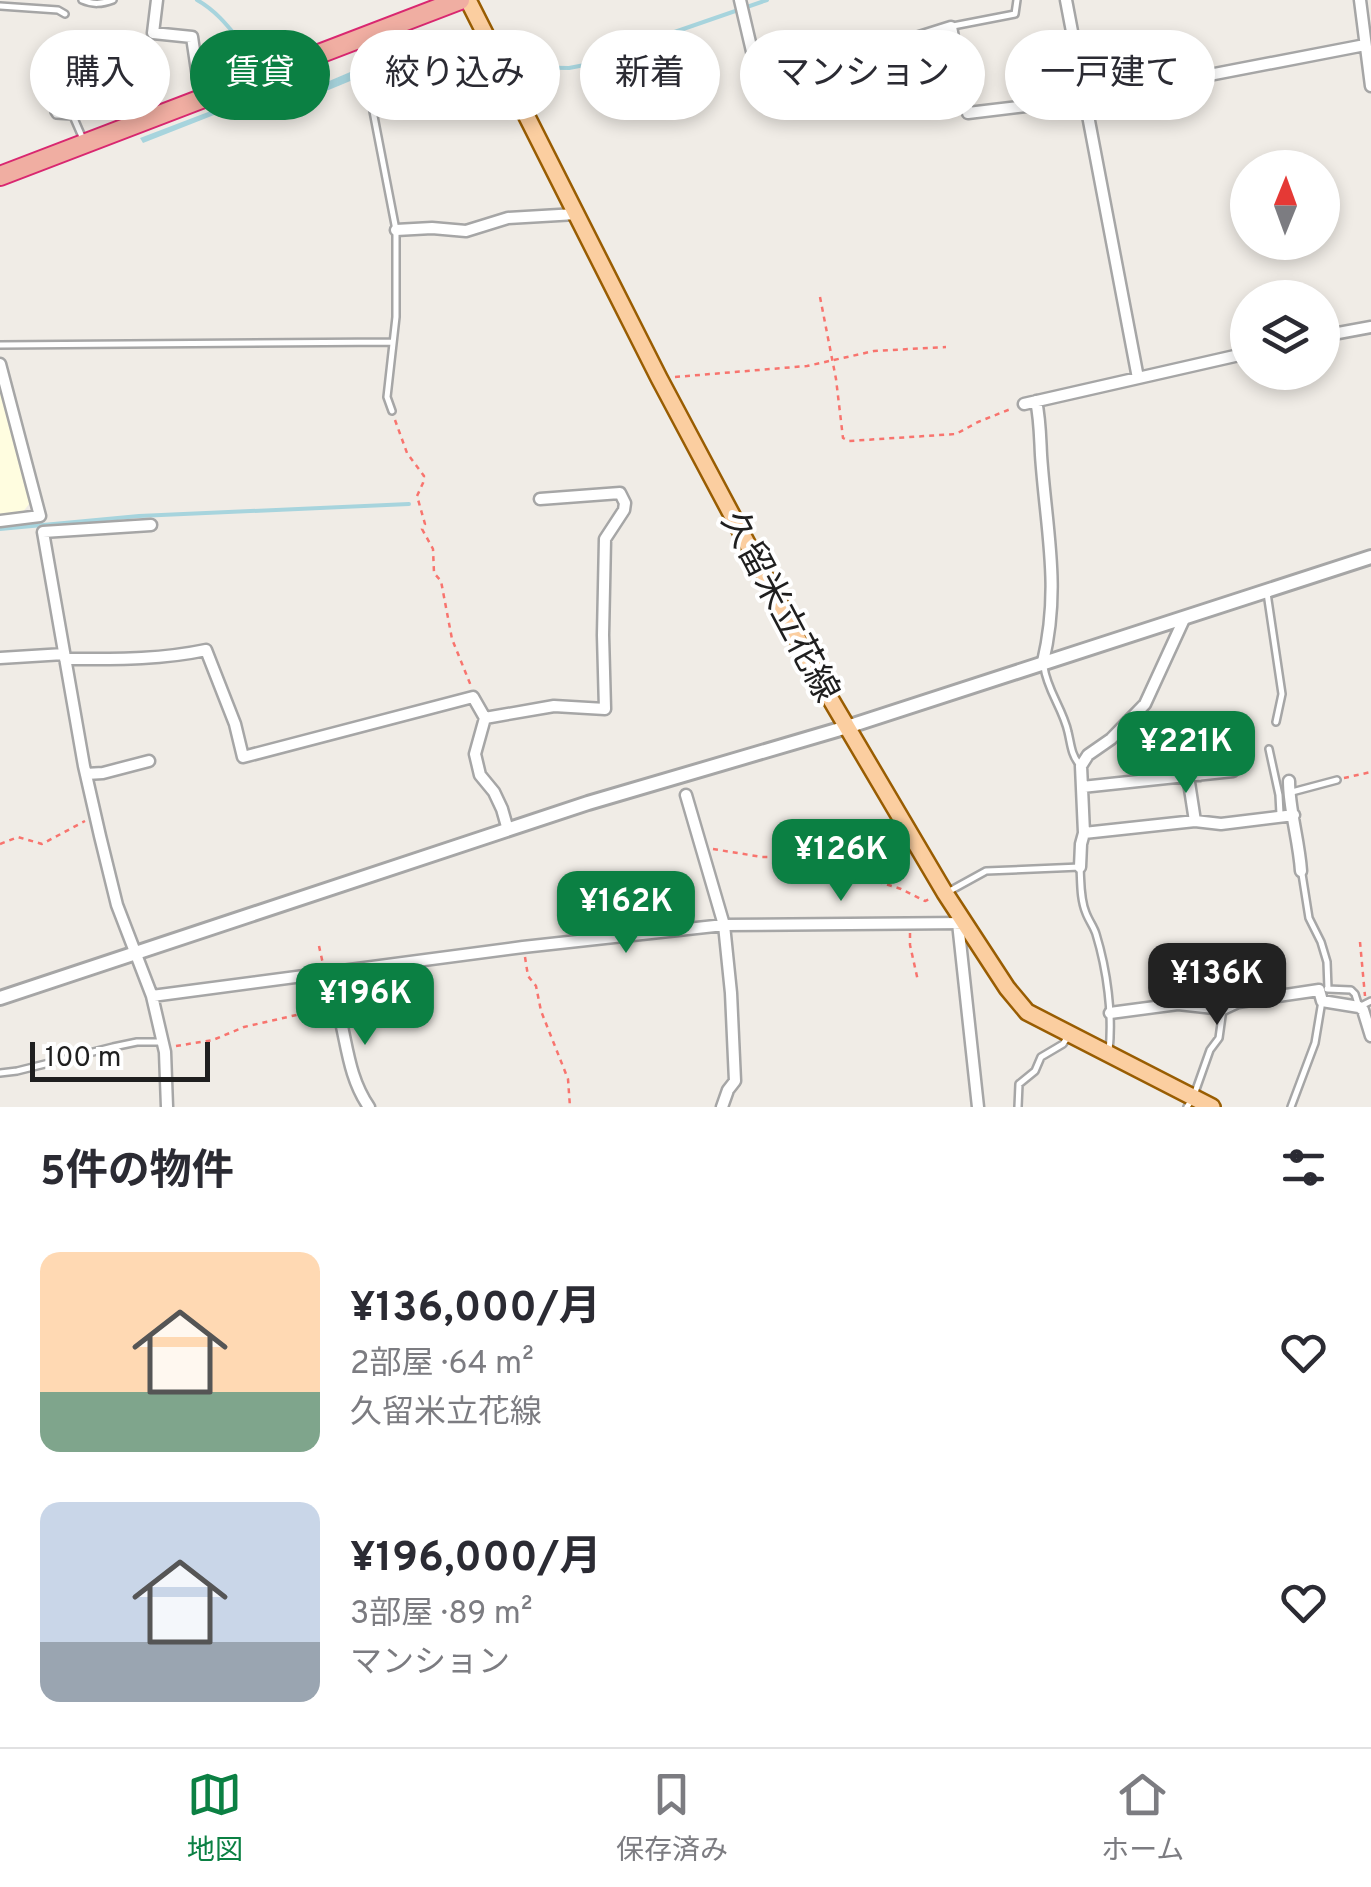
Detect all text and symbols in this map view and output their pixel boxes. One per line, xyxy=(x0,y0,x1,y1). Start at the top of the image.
chip: 購入 xyxy=(30,30,170,120)
chip: 賃貸 xyxy=(190,30,330,120)
chip: 絞り込み xyxy=(350,30,560,120)
chip: 新着 xyxy=(580,30,720,120)
chip: マンション xyxy=(740,30,985,120)
chip: 一戸建て xyxy=(1005,30,1215,120)
north arrow xyxy=(1230,150,1340,260)
map controls xyxy=(1230,150,1340,390)
button: layers xyxy=(1230,280,1340,390)
street label: 久留米立花線 xyxy=(710,504,847,710)
pin: ¥221K xyxy=(1116,711,1256,796)
text: ¥221K xyxy=(1139,723,1233,763)
pin: ¥126K xyxy=(771,819,911,904)
text: ¥126K xyxy=(794,831,888,871)
pin: ¥162K xyxy=(556,871,696,956)
text: ¥162K xyxy=(579,883,673,923)
pin: ¥136K xyxy=(1147,943,1287,1028)
text: ¥136K xyxy=(1170,955,1264,995)
pin: ¥196K xyxy=(295,963,435,1048)
text: ¥196K xyxy=(318,975,412,1015)
scale bar xyxy=(30,1037,210,1082)
text: 100 m xyxy=(45,1041,121,1077)
icon: filters xyxy=(1276,1140,1331,1195)
text: 5件の物件 xyxy=(40,1147,234,1200)
text: ¥136,000/月 xyxy=(350,1283,601,1336)
icon: home xyxy=(120,1292,240,1412)
icon: heart xyxy=(1276,1325,1331,1380)
text: 2部屋 · 64 m² xyxy=(350,1345,534,1385)
text: 久留米立花線 xyxy=(350,1394,542,1434)
text: ¥196,000/月 xyxy=(350,1533,601,1586)
icon: home xyxy=(120,1542,240,1662)
icon: heart xyxy=(1276,1575,1331,1630)
text: 3部屋 · 89 m² xyxy=(350,1595,533,1635)
text: マンション xyxy=(350,1644,510,1684)
tab: 地図 xyxy=(187,1767,243,1870)
tab: 保存済み xyxy=(616,1767,728,1870)
tab: ホーム xyxy=(1101,1767,1184,1870)

